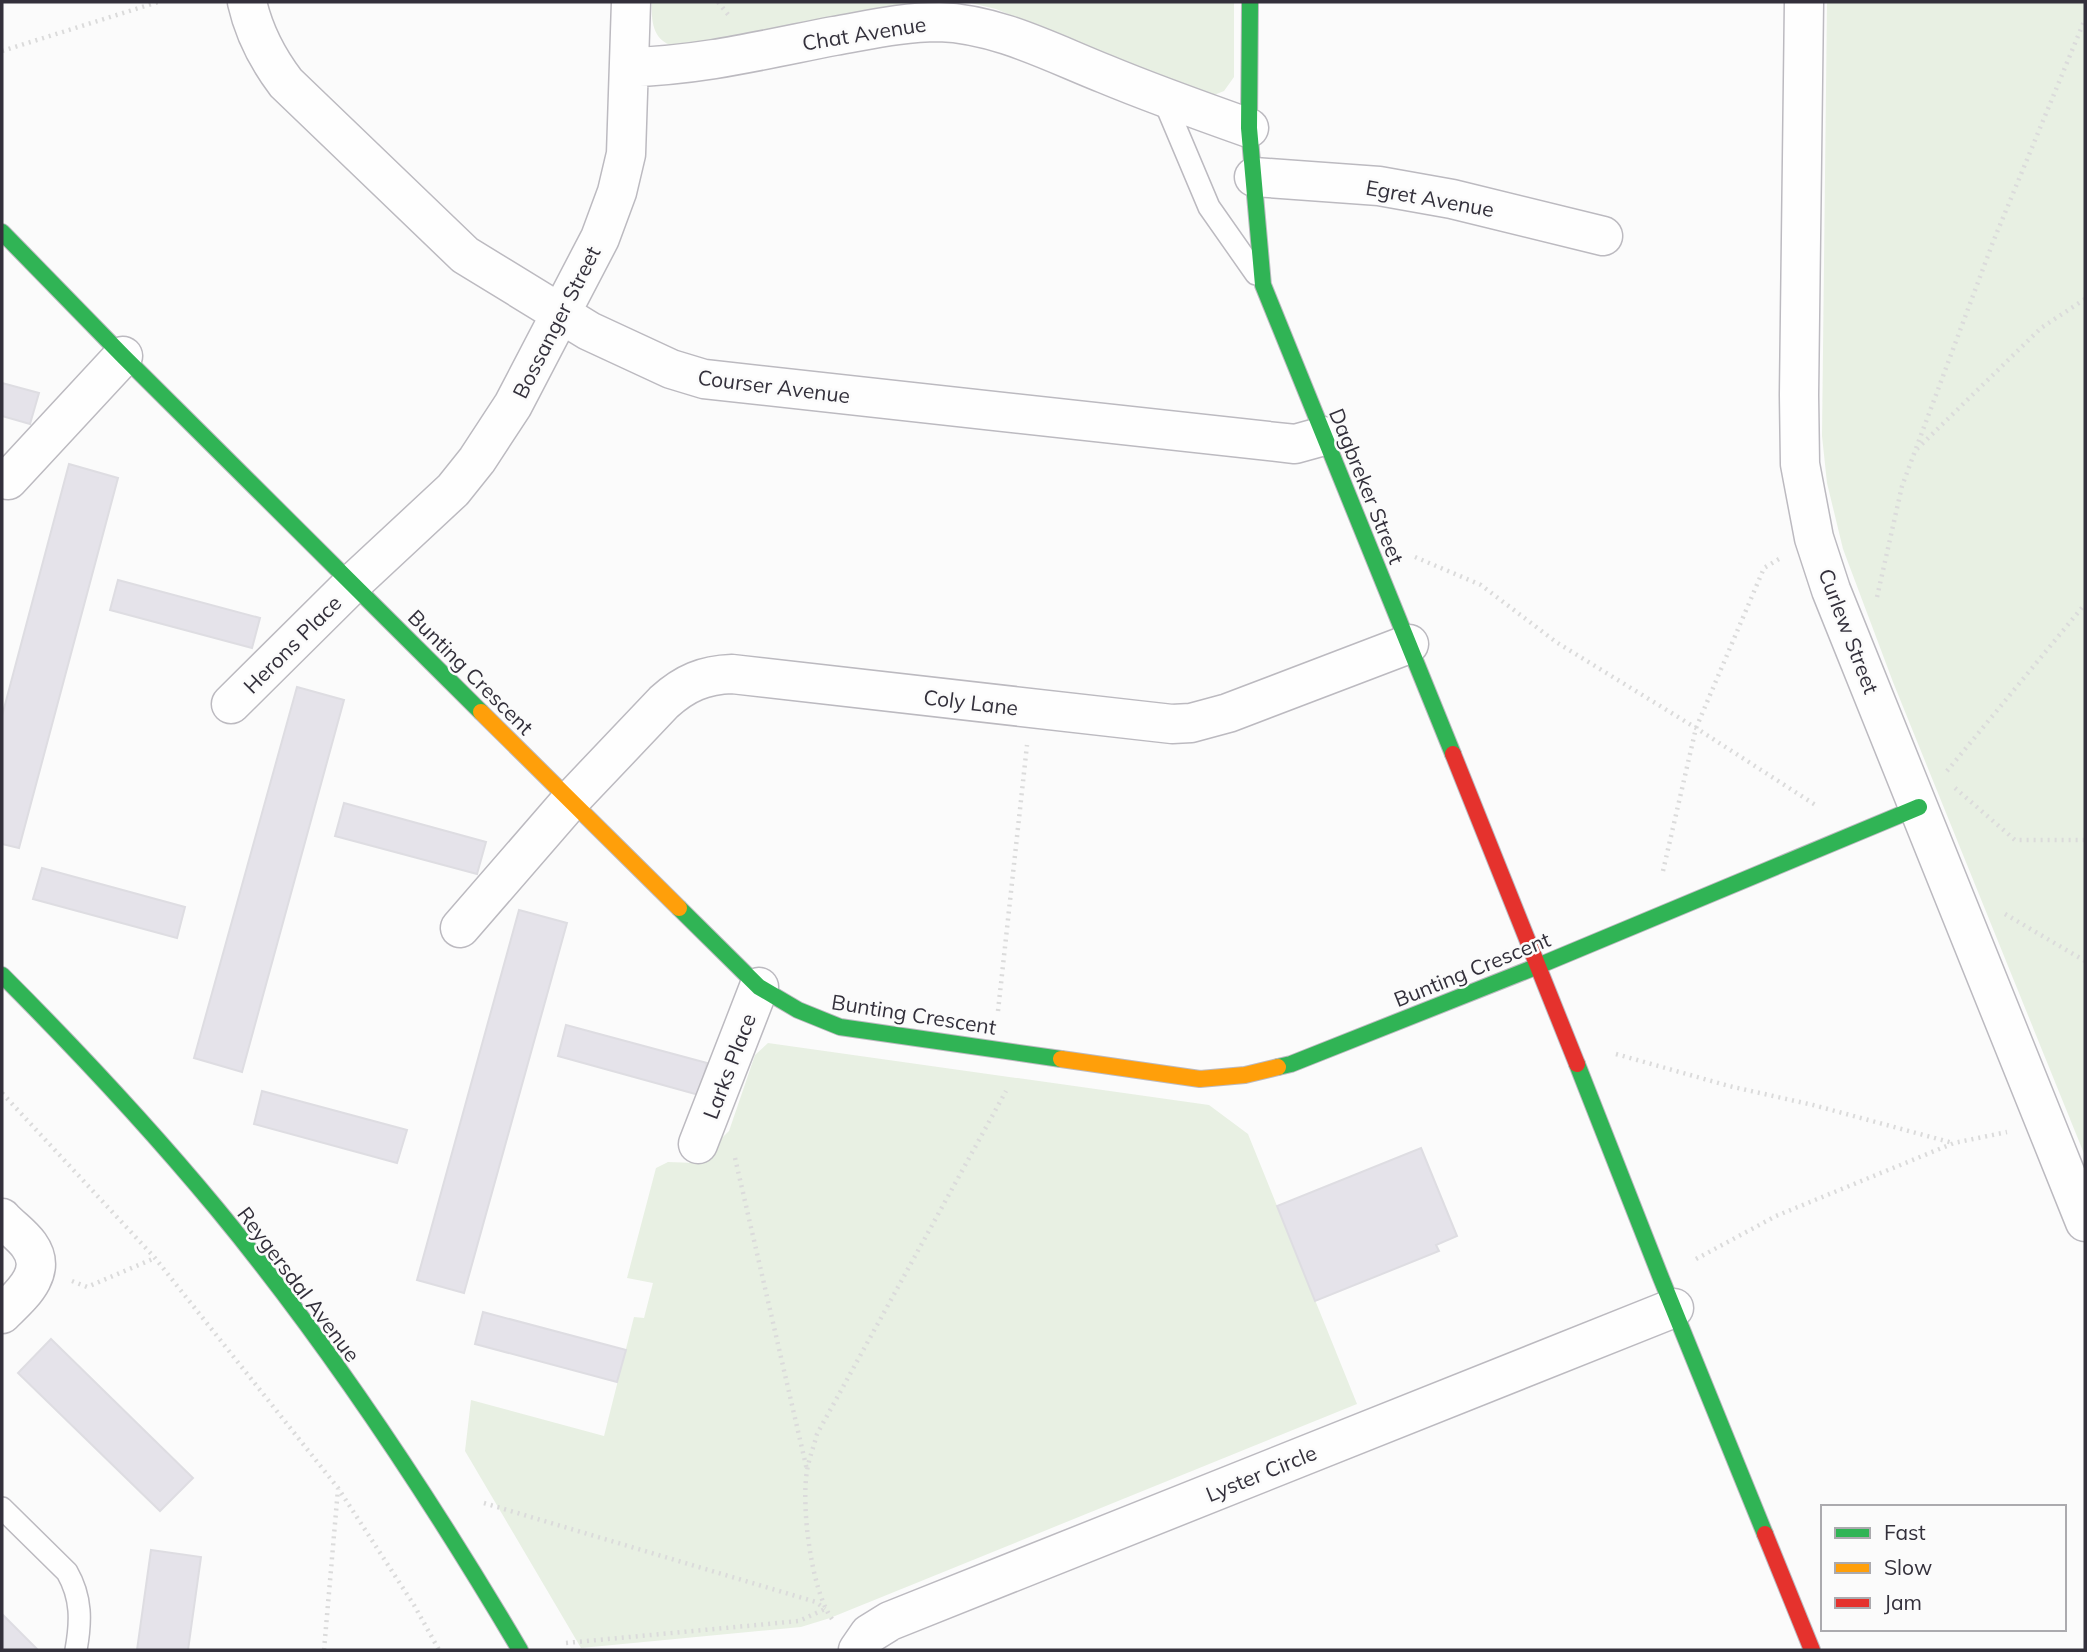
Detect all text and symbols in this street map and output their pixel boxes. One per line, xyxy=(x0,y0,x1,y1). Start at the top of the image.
street label: Chat Avenue xyxy=(800,10,928,56)
street label: Egret Avenue xyxy=(1364,174,1496,222)
street label: Bossanger Street xyxy=(506,242,606,402)
street label: Courser Avenue xyxy=(696,364,852,408)
street label: Dagbreker Street xyxy=(1324,404,1410,568)
street label: Curlew Street xyxy=(1813,565,1885,697)
street label: Herons Place xyxy=(238,590,346,698)
street label: Bunting Crescent xyxy=(403,604,539,740)
street label: Coly Lane xyxy=(922,683,1020,721)
street label: Bunting Crescent xyxy=(1390,926,1554,1012)
street label: Bunting Crescent xyxy=(830,988,998,1040)
street label: Larks Place xyxy=(697,1009,761,1123)
street label: Reygersdal Avenue xyxy=(232,1201,366,1367)
street label: Lyster Circle xyxy=(1202,1439,1320,1507)
legend xyxy=(1821,1505,2066,1631)
text: Fast xyxy=(1884,1519,1926,1545)
text: Slow xyxy=(1884,1554,1932,1580)
text: Jam xyxy=(1884,1589,1922,1615)

